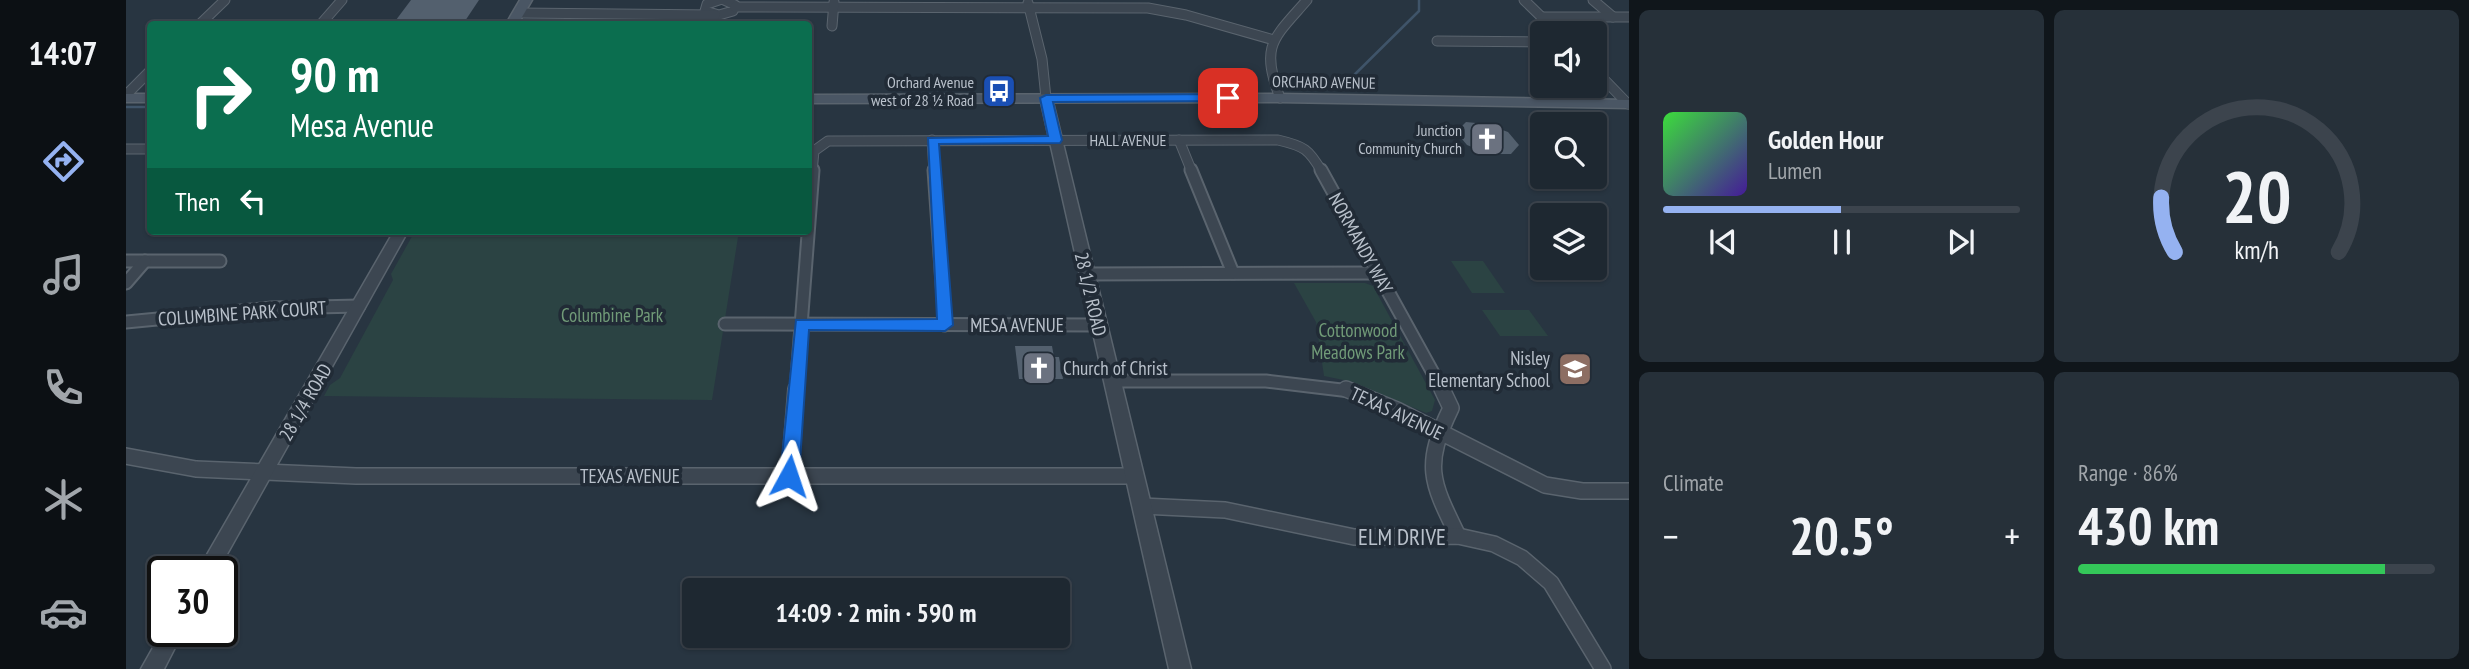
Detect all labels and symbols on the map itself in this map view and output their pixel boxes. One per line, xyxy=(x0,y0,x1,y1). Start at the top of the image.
pin xyxy=(1198,68,1258,128)
street label: ORCHARD AVENUE xyxy=(1272,71,1376,93)
place label: Orchard Avenue west of 28 ½ Road xyxy=(871,72,974,110)
bus stop icon: Orchard Avenue west of 28 ½ Road xyxy=(980,72,1018,110)
place label: Junction Community Church xyxy=(1358,120,1462,158)
church icon: Junction Community Church xyxy=(1468,120,1506,158)
street label: HALL AVENUE xyxy=(1090,130,1167,150)
street label: NORMANDY WAY xyxy=(1324,189,1399,298)
street label: 28 1/2 ROAD xyxy=(1070,250,1112,338)
street label: COLUMBINE PARK COURT xyxy=(157,295,327,331)
park label: Columbine Park xyxy=(561,303,664,327)
street label: MESA AVENUE xyxy=(970,313,1064,337)
park label: Cottonwood Meadows Park xyxy=(1311,318,1405,364)
place label: Nisley Elementary School xyxy=(1428,346,1551,392)
church icon: Church of Christ xyxy=(1020,349,1058,387)
school or university icon: Nisley Elementary School xyxy=(1556,350,1594,388)
place label: Church of Christ xyxy=(1063,356,1168,380)
street label: 28 1/4 ROAD xyxy=(273,359,337,445)
street label: TEXAS AVENUE xyxy=(1347,381,1447,445)
position arrow xyxy=(752,439,826,513)
street label: TEXAS AVENUE xyxy=(580,464,680,488)
street label: ELM DRIVE xyxy=(1358,522,1446,551)
speed limit sign: 30 xyxy=(147,556,238,647)

